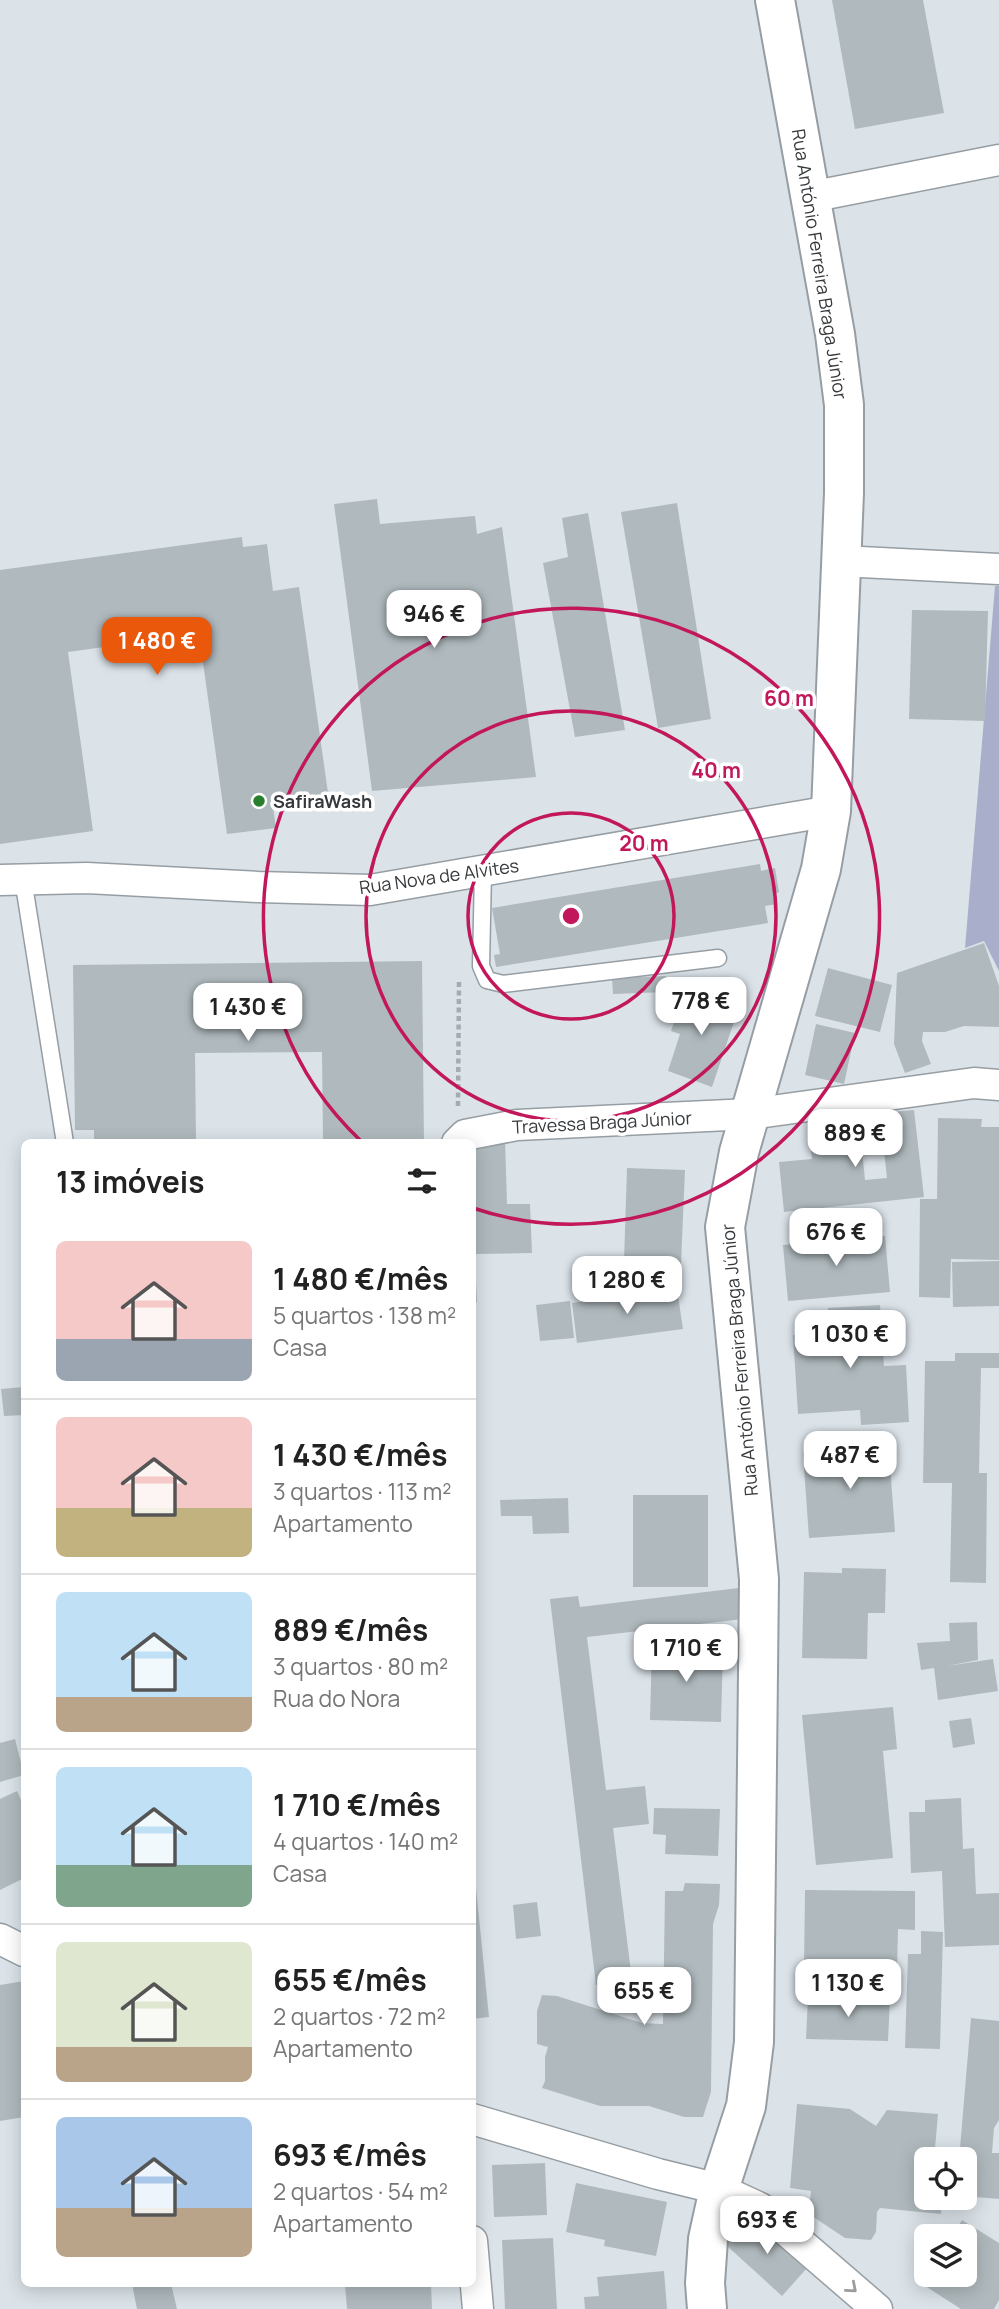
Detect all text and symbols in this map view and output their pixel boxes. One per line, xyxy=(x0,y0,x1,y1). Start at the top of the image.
street label: Rua António Ferreira Braga Júnior xyxy=(787,127,853,401)
pin: 946 € xyxy=(385,590,483,650)
text: 946 € xyxy=(403,597,465,629)
pin: 1 480 € xyxy=(92,618,222,677)
text: 1 480 € xyxy=(118,624,196,656)
text: 60 m xyxy=(764,684,814,712)
text: 40 m xyxy=(691,756,741,784)
place label: SafiraWash xyxy=(273,789,372,813)
marker: SafiraWash xyxy=(251,793,267,809)
text: 20 m xyxy=(619,829,669,857)
street label: Rua Nova de Alvites xyxy=(358,853,520,899)
centre of rings xyxy=(559,904,583,928)
pin: 778 € xyxy=(652,978,750,1037)
pin: 1 430 € xyxy=(183,984,313,1043)
text: 778 € xyxy=(671,984,731,1016)
text: 1 430 € xyxy=(209,990,287,1022)
street label: Travessa Braga Júnior xyxy=(512,1105,693,1139)
pin: 889 € xyxy=(806,1110,904,1169)
text: 889 € xyxy=(824,1116,886,1148)
text: 13 imóveis xyxy=(56,1161,204,1202)
icon: filters xyxy=(403,1162,441,1200)
pin: 676 € xyxy=(787,1208,885,1268)
text: 676 € xyxy=(805,1215,867,1247)
street label: Rua António Ferreira Braga Júnior xyxy=(715,1222,763,1497)
pin: 1 280 € xyxy=(562,1256,692,1316)
text: 1 480 €/mês xyxy=(273,1258,448,1299)
text: 1 280 € xyxy=(588,1263,666,1295)
icon: home xyxy=(112,1269,196,1353)
text: 5 quartos · 138 m² xyxy=(273,1299,456,1331)
pin: 1 030 € xyxy=(785,1310,915,1370)
text: 1 030 € xyxy=(811,1317,889,1349)
text: Casa xyxy=(273,1331,327,1363)
pin: 487 € xyxy=(801,1432,899,1491)
text: 1 430 €/mês xyxy=(273,1434,447,1475)
text: 487 € xyxy=(820,1438,880,1470)
icon: home xyxy=(112,1445,196,1529)
text: 3 quartos · 113 m² xyxy=(273,1475,451,1507)
text: Apartamento xyxy=(273,1507,413,1539)
text: 889 €/mês xyxy=(273,1609,428,1650)
icon: home xyxy=(112,1620,196,1704)
pin: 1 710 € xyxy=(621,1624,751,1684)
text: 1 710 € xyxy=(650,1631,722,1663)
text: 3 quartos · 80 m² xyxy=(273,1650,448,1682)
text: Rua do Nora xyxy=(273,1682,400,1714)
text: 1 710 €/mês xyxy=(273,1784,441,1825)
icon: home xyxy=(112,1795,196,1879)
text: 4 quartos · 140 m² xyxy=(273,1825,458,1857)
text: Casa xyxy=(273,1857,327,1889)
text: 655 €/mês xyxy=(273,1959,427,2000)
pin: 1 130 € xyxy=(783,1960,913,2019)
text: 1 130 € xyxy=(811,1966,885,1998)
pin: 655 € xyxy=(595,1968,693,2027)
icon: home xyxy=(112,1970,196,2054)
text: 655 € xyxy=(613,1974,675,2006)
text: 2 quartos · 72 m² xyxy=(273,2000,446,2032)
text: Apartamento xyxy=(273,2032,413,2064)
text: 693 €/mês xyxy=(273,2134,427,2175)
icon: home xyxy=(112,2145,196,2229)
map controls xyxy=(914,2147,977,2287)
button: locate xyxy=(914,2147,977,2210)
text: 2 quartos · 54 m² xyxy=(273,2175,448,2207)
pin: 693 € xyxy=(718,2196,816,2256)
text: 693 € xyxy=(736,2203,798,2235)
text: Apartamento xyxy=(273,2207,413,2239)
button: layers xyxy=(914,2224,977,2287)
one-way arrow xyxy=(843,2280,856,2292)

